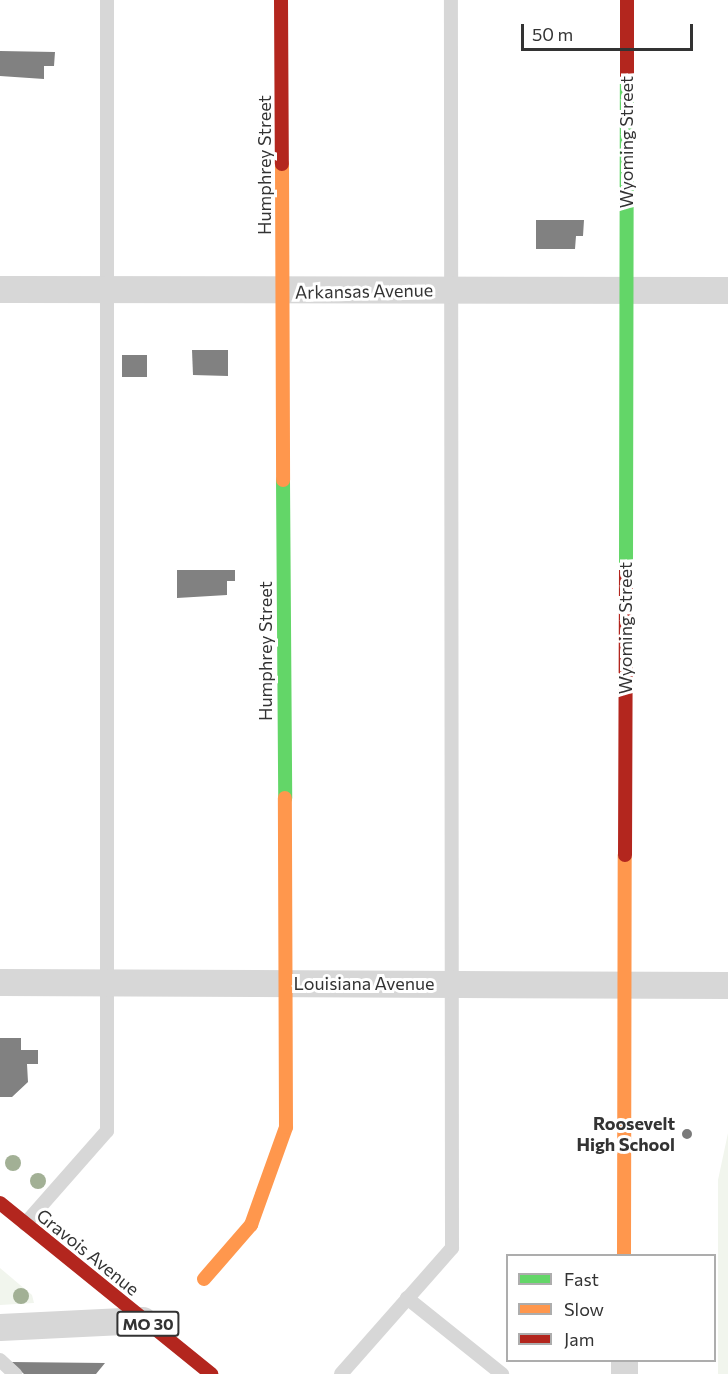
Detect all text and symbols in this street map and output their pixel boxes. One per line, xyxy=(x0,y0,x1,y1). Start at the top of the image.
scale bar xyxy=(524,12,696,50)
text: 50 m xyxy=(532,23,573,45)
street label: Wyoming Street xyxy=(615,76,637,208)
street label: Humphrey Street xyxy=(253,95,275,235)
street label: Arkansas Avenue xyxy=(295,279,433,303)
street label: Wyoming Street xyxy=(614,562,636,694)
street label: Humphrey Street xyxy=(254,581,276,721)
street label: Louisiana Avenue xyxy=(293,972,435,994)
place label: Roosevelt High School xyxy=(576,1113,675,1156)
marker: Roosevelt High School xyxy=(680,1127,694,1141)
street label: Gravois Avenue xyxy=(32,1204,144,1300)
legend xyxy=(506,1254,716,1362)
text: Fast xyxy=(564,1268,599,1290)
text: Slow xyxy=(564,1298,604,1320)
road number: MO 30 xyxy=(115,1311,181,1337)
text: Jam xyxy=(564,1328,594,1350)

